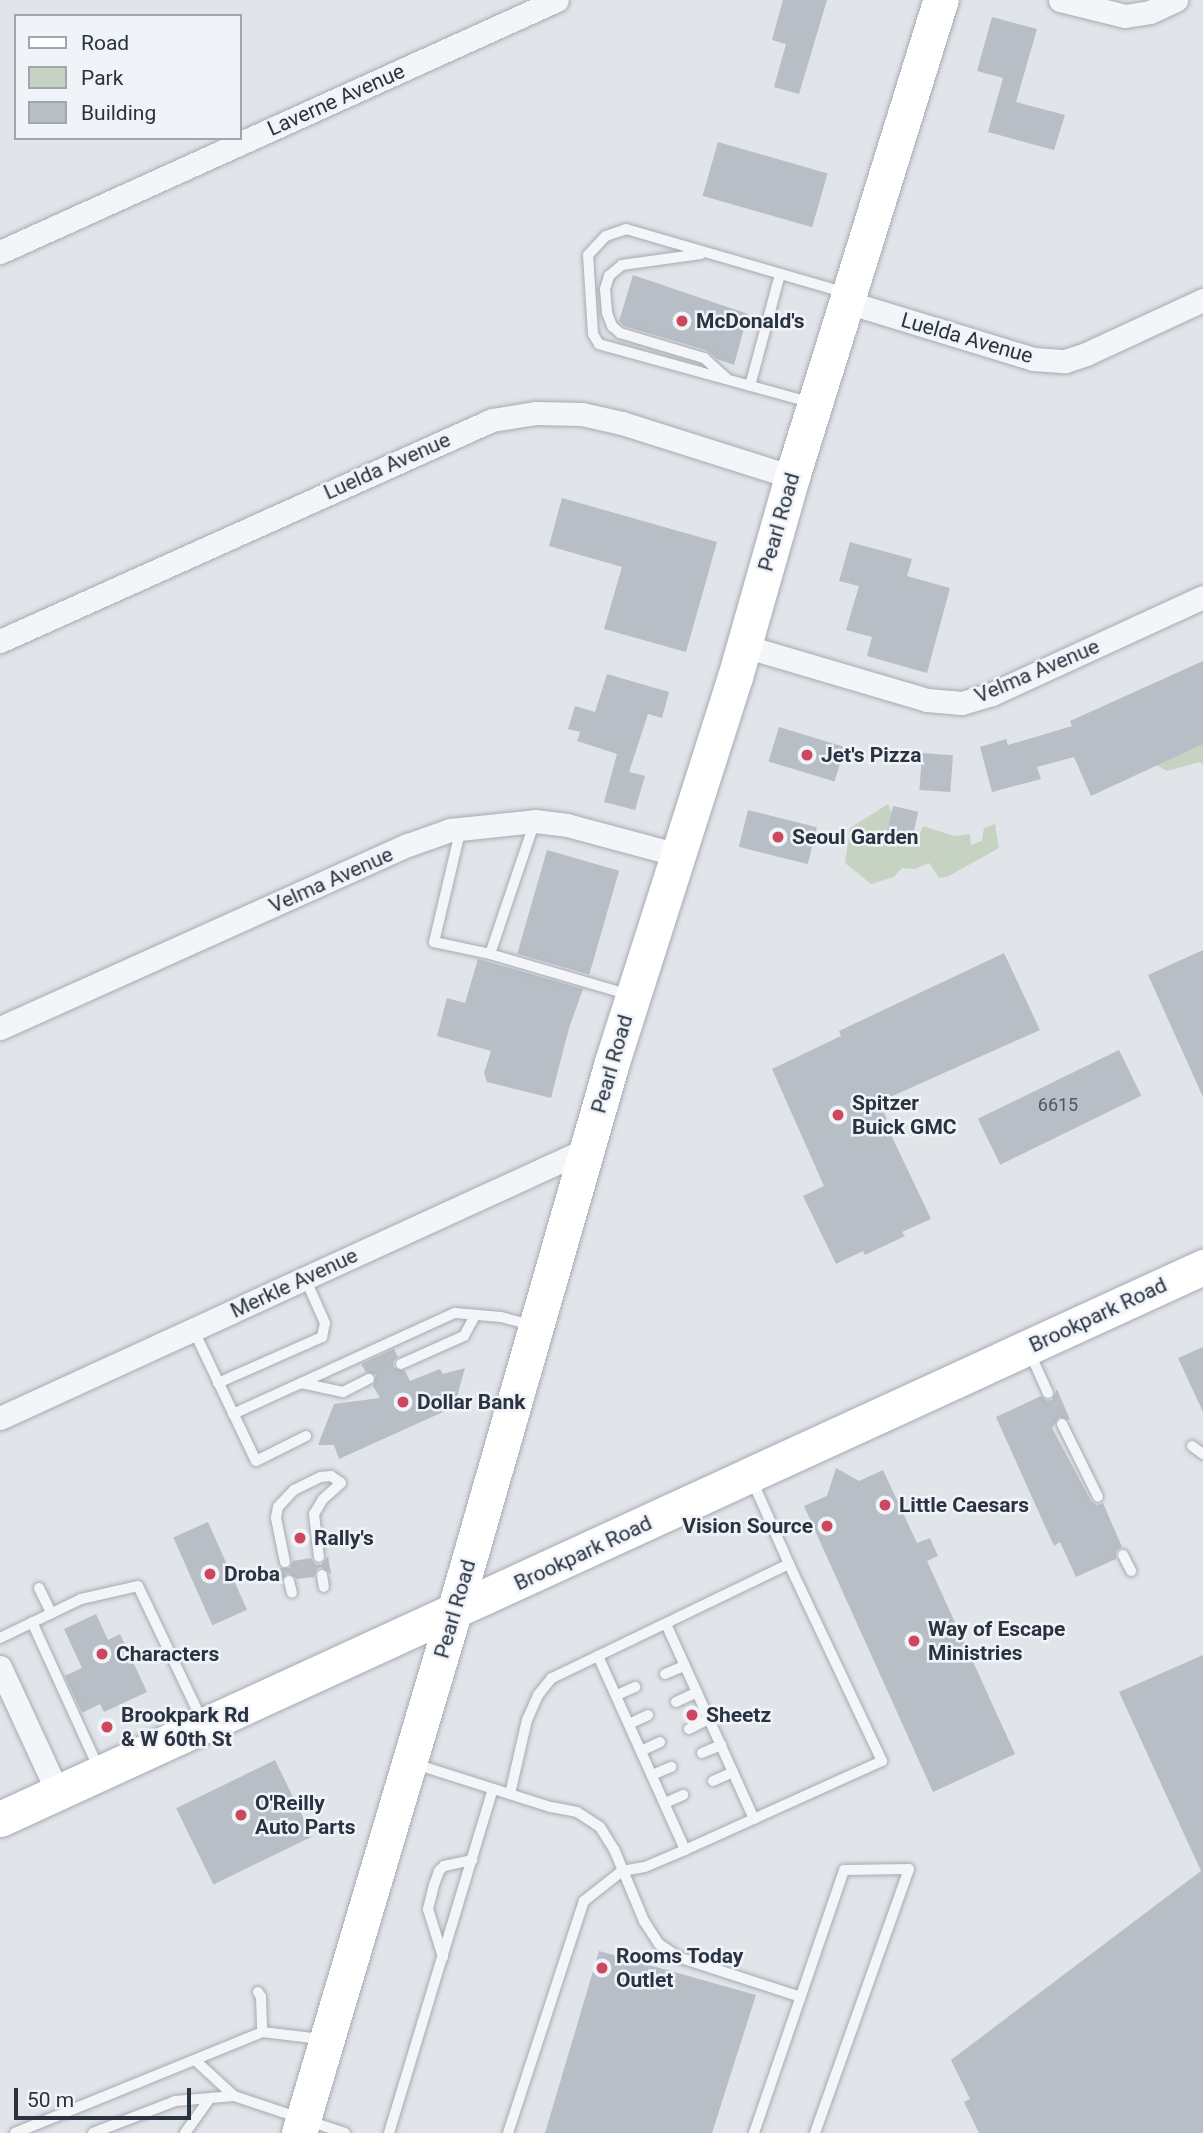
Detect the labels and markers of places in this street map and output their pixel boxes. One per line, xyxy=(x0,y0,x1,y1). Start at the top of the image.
place label: McDonald's xyxy=(696,308,804,334)
marker: McDonald's xyxy=(674,313,690,329)
place label: Jet's Pizza xyxy=(821,742,921,768)
marker: Jet's Pizza xyxy=(799,747,815,763)
place label: Seoul Garden xyxy=(792,824,919,850)
marker: Seoul Garden xyxy=(770,829,786,845)
place label: Spitzer Buick GMC xyxy=(852,1090,957,1140)
marker: Spitzer Buick GMC xyxy=(830,1107,846,1123)
place label: Dollar Bank xyxy=(417,1389,525,1415)
marker: Dollar Bank xyxy=(395,1394,411,1410)
place label: Little Caesars xyxy=(899,1492,1029,1518)
marker: Little Caesars xyxy=(877,1497,893,1513)
place label: Vision Source xyxy=(682,1513,813,1539)
marker: Vision Source xyxy=(819,1518,835,1534)
place label: Rally's xyxy=(314,1525,374,1551)
marker: Rally's xyxy=(292,1530,308,1546)
place label: Droba xyxy=(224,1561,280,1587)
marker: Droba xyxy=(202,1566,218,1582)
place label: Way of Escape Ministries xyxy=(928,1616,1065,1666)
marker: Way of Escape Ministries xyxy=(906,1633,922,1649)
place label: Characters xyxy=(116,1641,219,1667)
marker: Characters xyxy=(94,1646,110,1662)
place label: Brookpark Rd & W 60th St xyxy=(121,1702,249,1752)
place label: Sheetz xyxy=(706,1702,771,1728)
marker: Sheetz xyxy=(684,1707,700,1723)
marker: Brookpark Rd & W 60th St xyxy=(99,1719,115,1735)
place label: O'Reilly Auto Parts xyxy=(255,1790,355,1840)
marker: O'Reilly Auto Parts xyxy=(233,1807,249,1823)
place label: Rooms Today Outlet xyxy=(616,1943,744,1993)
marker: Rooms Today Outlet xyxy=(594,1960,610,1976)

